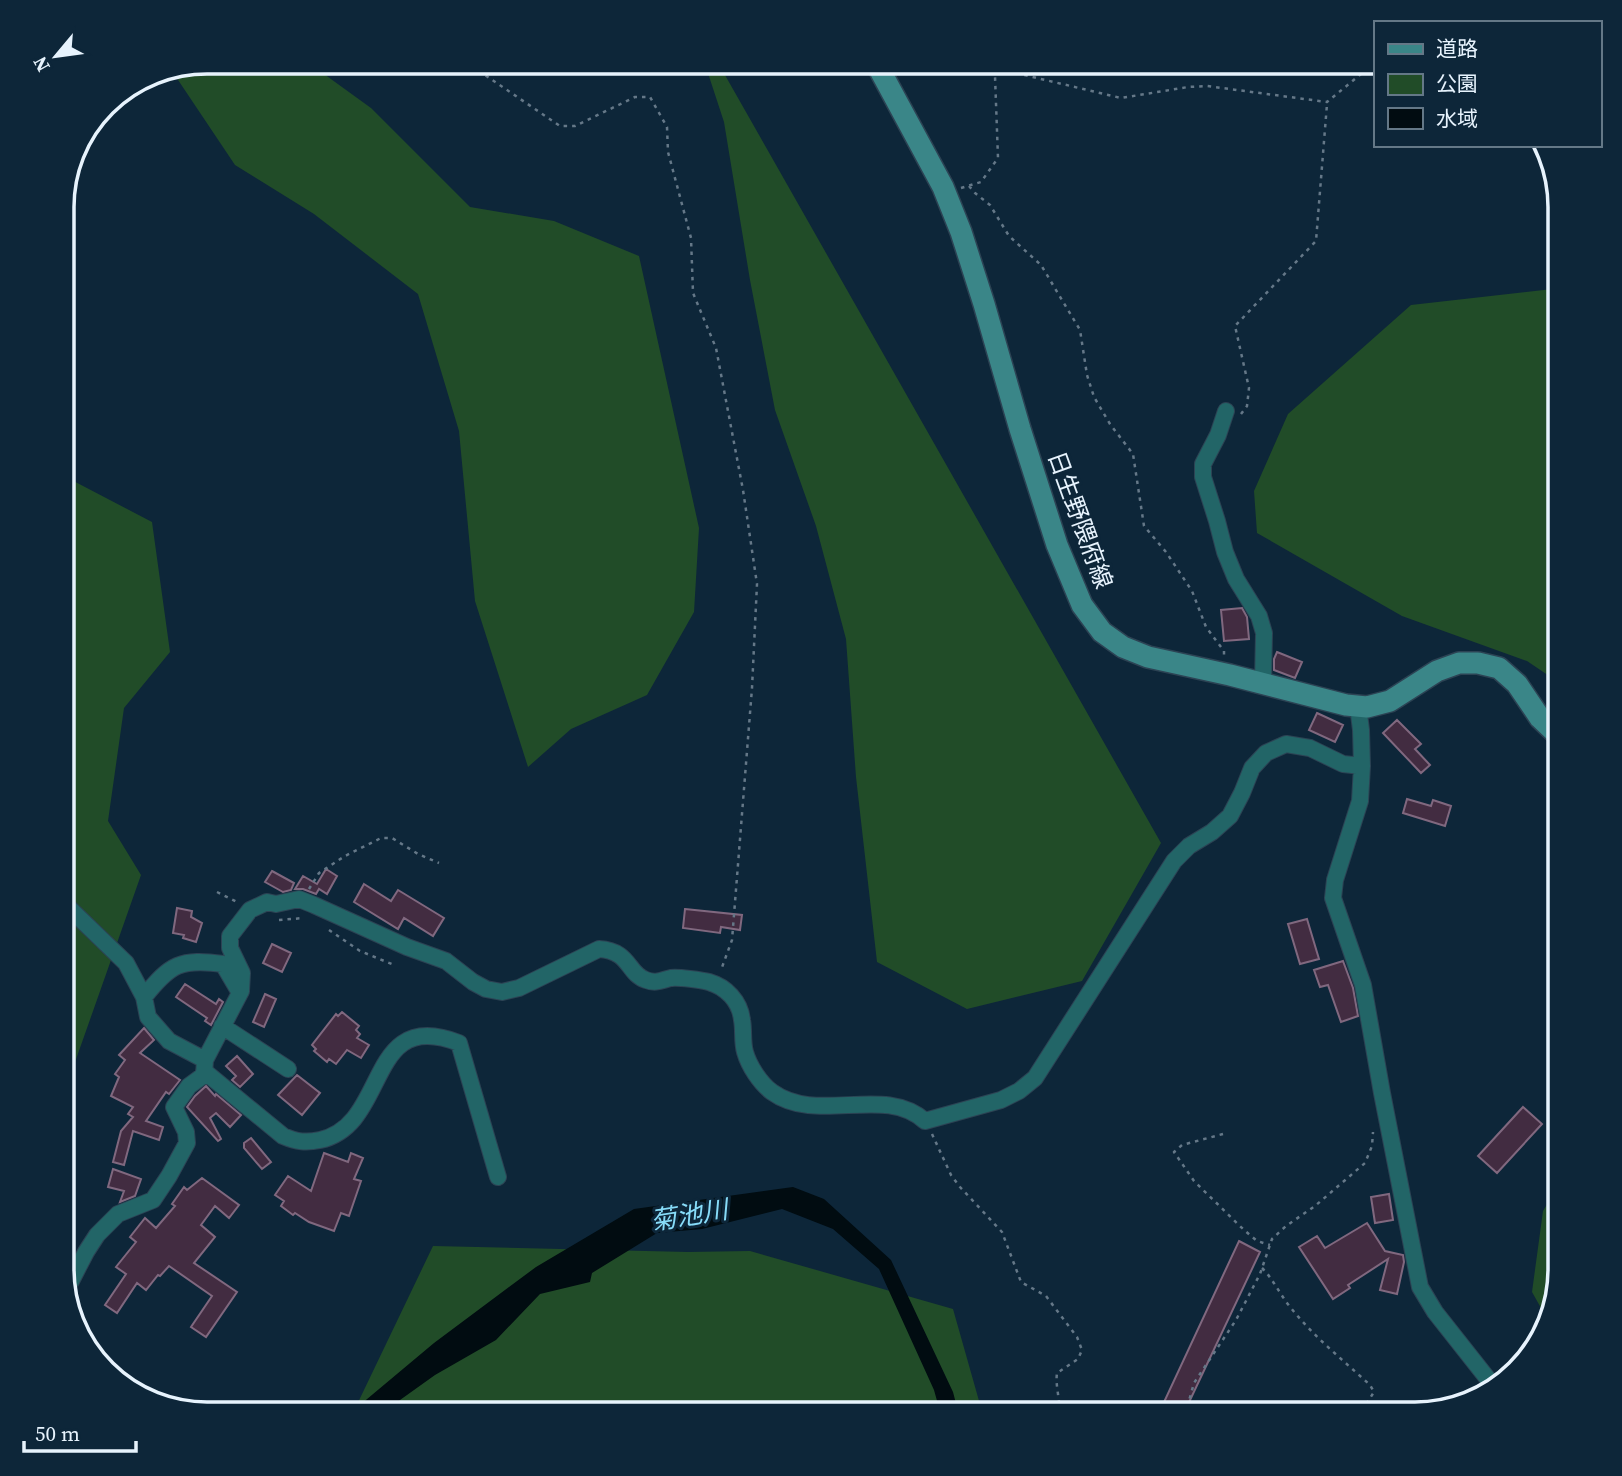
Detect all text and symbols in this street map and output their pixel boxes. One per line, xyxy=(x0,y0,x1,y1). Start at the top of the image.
north arrow xyxy=(21,21,91,91)
legend xyxy=(1374,21,1601,147)
text: 道路 xyxy=(1436,34,1478,63)
text: N xyxy=(26,52,56,77)
text: 公園 xyxy=(1436,69,1478,98)
text: 水域 xyxy=(1436,104,1478,133)
street label: 日生野隈府線 xyxy=(1040,447,1121,593)
water label: 菊池川 xyxy=(648,1191,733,1239)
scale bar xyxy=(24,1410,136,1454)
text: 50 m xyxy=(35,1419,80,1448)

